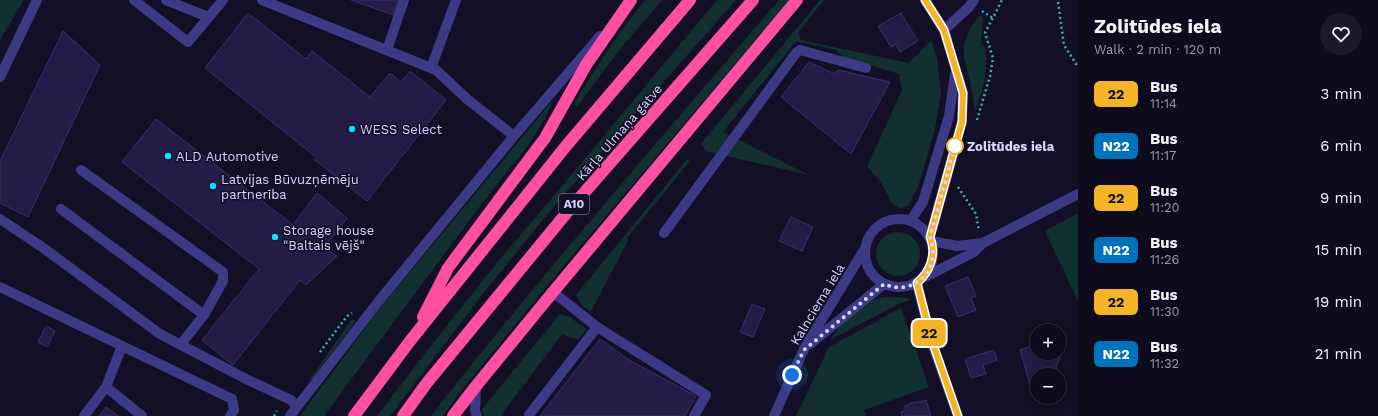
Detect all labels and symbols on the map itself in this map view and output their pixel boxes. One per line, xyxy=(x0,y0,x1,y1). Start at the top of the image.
street label: Kārļa Ulmaņa gatve xyxy=(574,81,666,184)
place label: WESS Select xyxy=(360,122,442,137)
marker: WESS Select xyxy=(347,124,357,134)
marker: Zolitūdes iela xyxy=(946,137,964,155)
place label: Zolitūdes iela xyxy=(967,139,1055,154)
place label: ALD Automotive xyxy=(176,149,279,164)
marker: ALD Automotive xyxy=(163,151,173,161)
place label: Latvijas Būvuzņēmēju partnerība xyxy=(221,172,359,202)
marker: Latvijas Būvuzņēmēju partnerība xyxy=(208,181,218,191)
road number: A10 xyxy=(559,194,589,214)
place label: Storage house "Baltais vējš" xyxy=(283,223,374,253)
marker: Storage house "Baltais vējš" xyxy=(270,232,280,242)
street label: Kalnciema iela xyxy=(787,260,848,348)
line badge: 22 xyxy=(911,320,947,346)
your location xyxy=(782,365,802,385)

